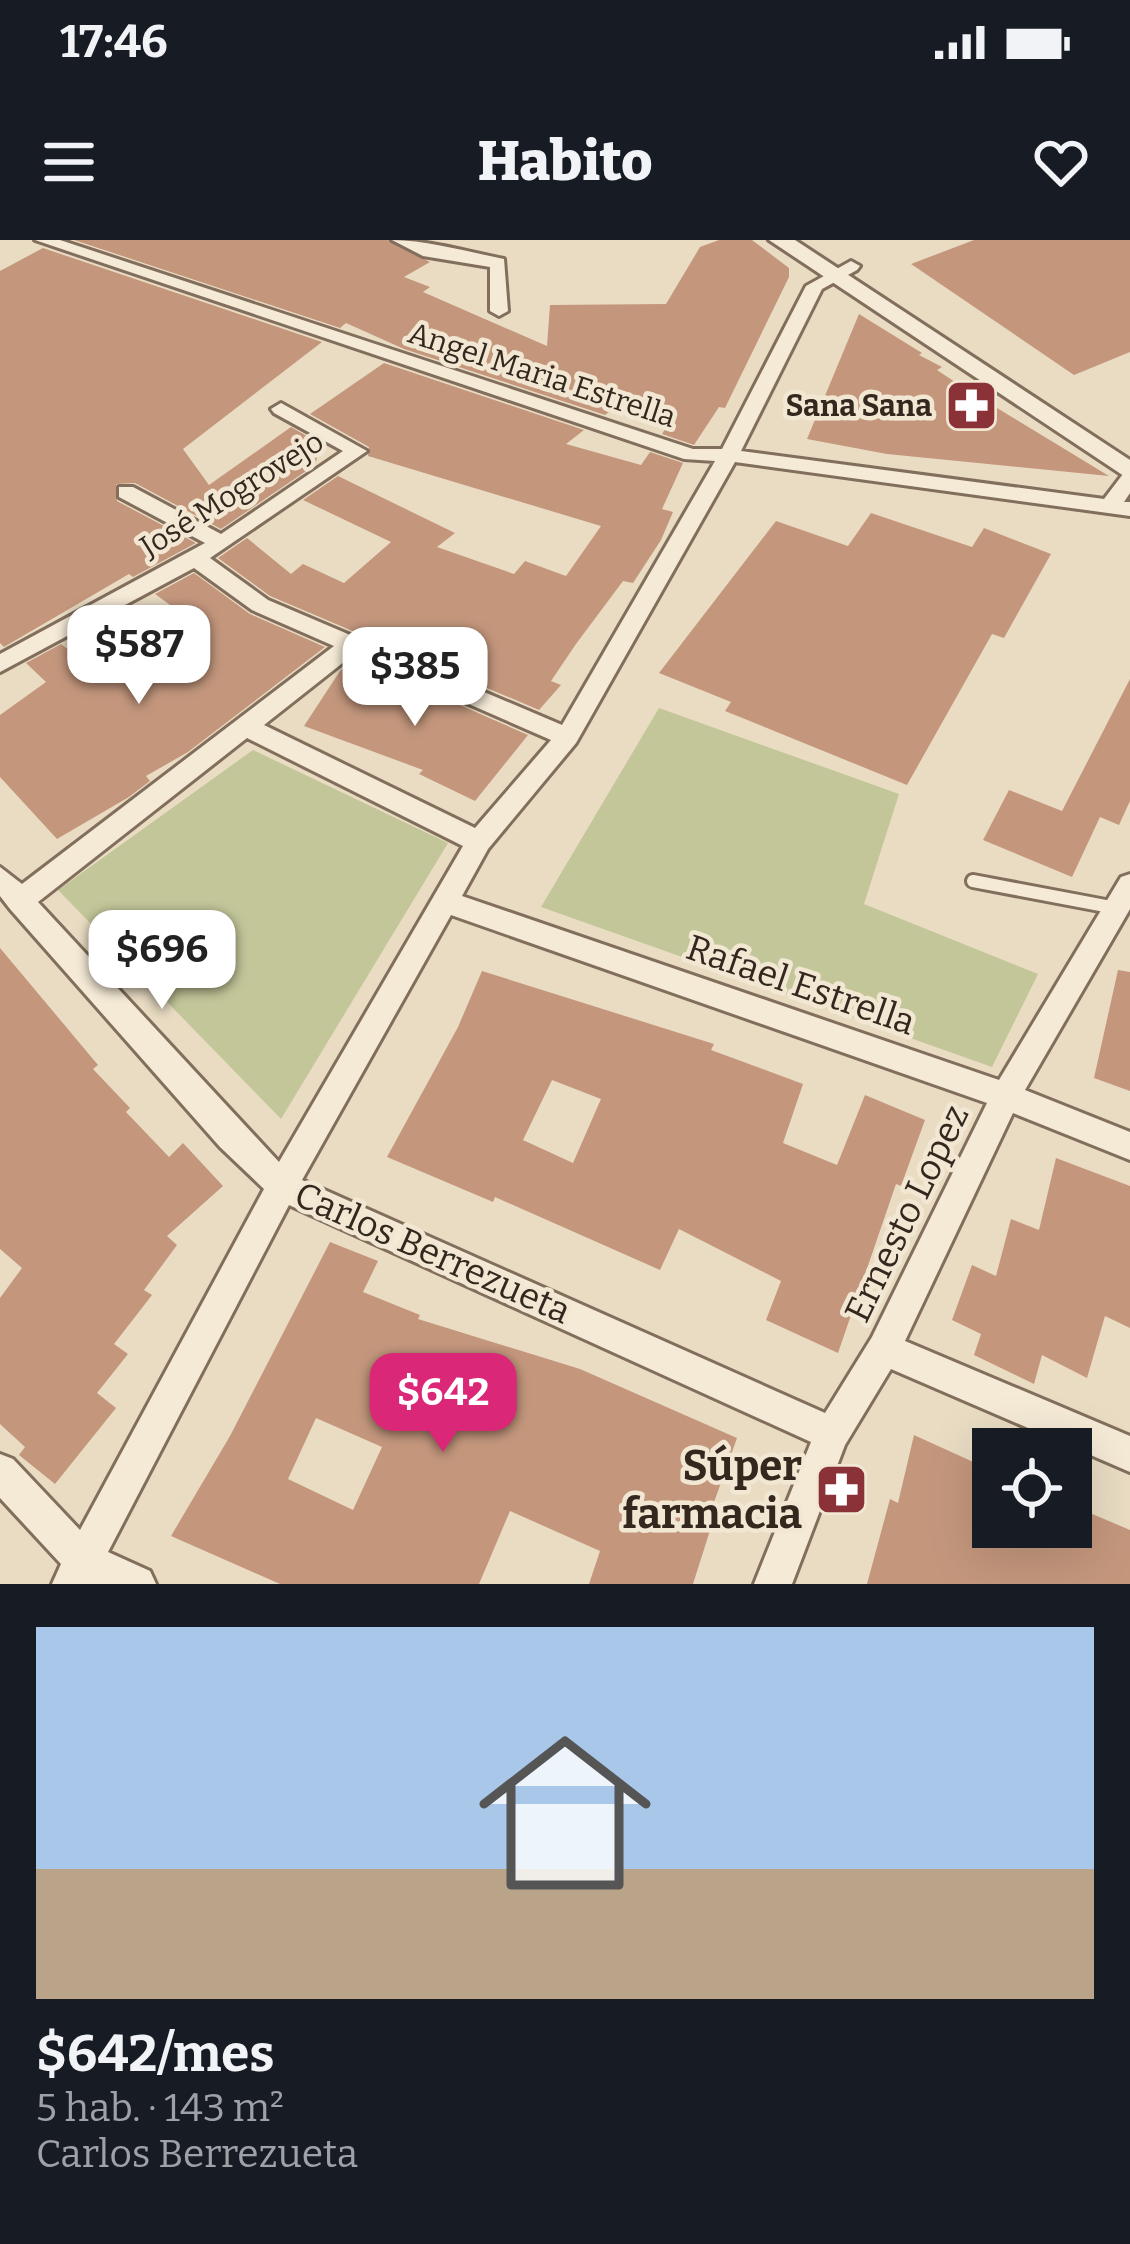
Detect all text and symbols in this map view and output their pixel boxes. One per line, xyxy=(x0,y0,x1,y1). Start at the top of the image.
text: 17:46 xyxy=(60,15,168,69)
icon: menu xyxy=(36,129,102,195)
icon: heart xyxy=(1028,129,1094,195)
text: Habito xyxy=(478,130,652,194)
street label: Angel Maria Estrella xyxy=(404,315,680,435)
pharmacy icon: Sana Sana xyxy=(943,378,999,434)
place label: Sana Sana xyxy=(786,388,932,424)
street label: José Mogrovejo xyxy=(133,423,330,565)
pin: $587 xyxy=(68,605,210,707)
text: $587 xyxy=(94,621,184,667)
pin: $385 xyxy=(344,627,486,729)
text: $385 xyxy=(370,643,460,689)
pin: $696 xyxy=(91,910,233,1012)
street label: Rafael Estrella xyxy=(681,925,921,1045)
text: $696 xyxy=(116,926,208,972)
street label: Ernesto Lopez xyxy=(835,1098,978,1329)
street label: Carlos Berrezueta xyxy=(288,1172,578,1334)
pin: $642 xyxy=(372,1353,514,1455)
text: $642 xyxy=(397,1369,489,1415)
map controls xyxy=(972,1428,1092,1548)
button: locate xyxy=(972,1428,1092,1548)
place label: Súper farmacia xyxy=(622,1441,802,1539)
pharmacy icon: Súper farmacia xyxy=(813,1461,869,1517)
icon: home xyxy=(457,1705,673,1921)
text: $642/mes xyxy=(36,2023,274,2085)
text: 5 hab. · 143 m² xyxy=(36,2085,284,2131)
text: Carlos Berrezueta xyxy=(36,2131,358,2177)

